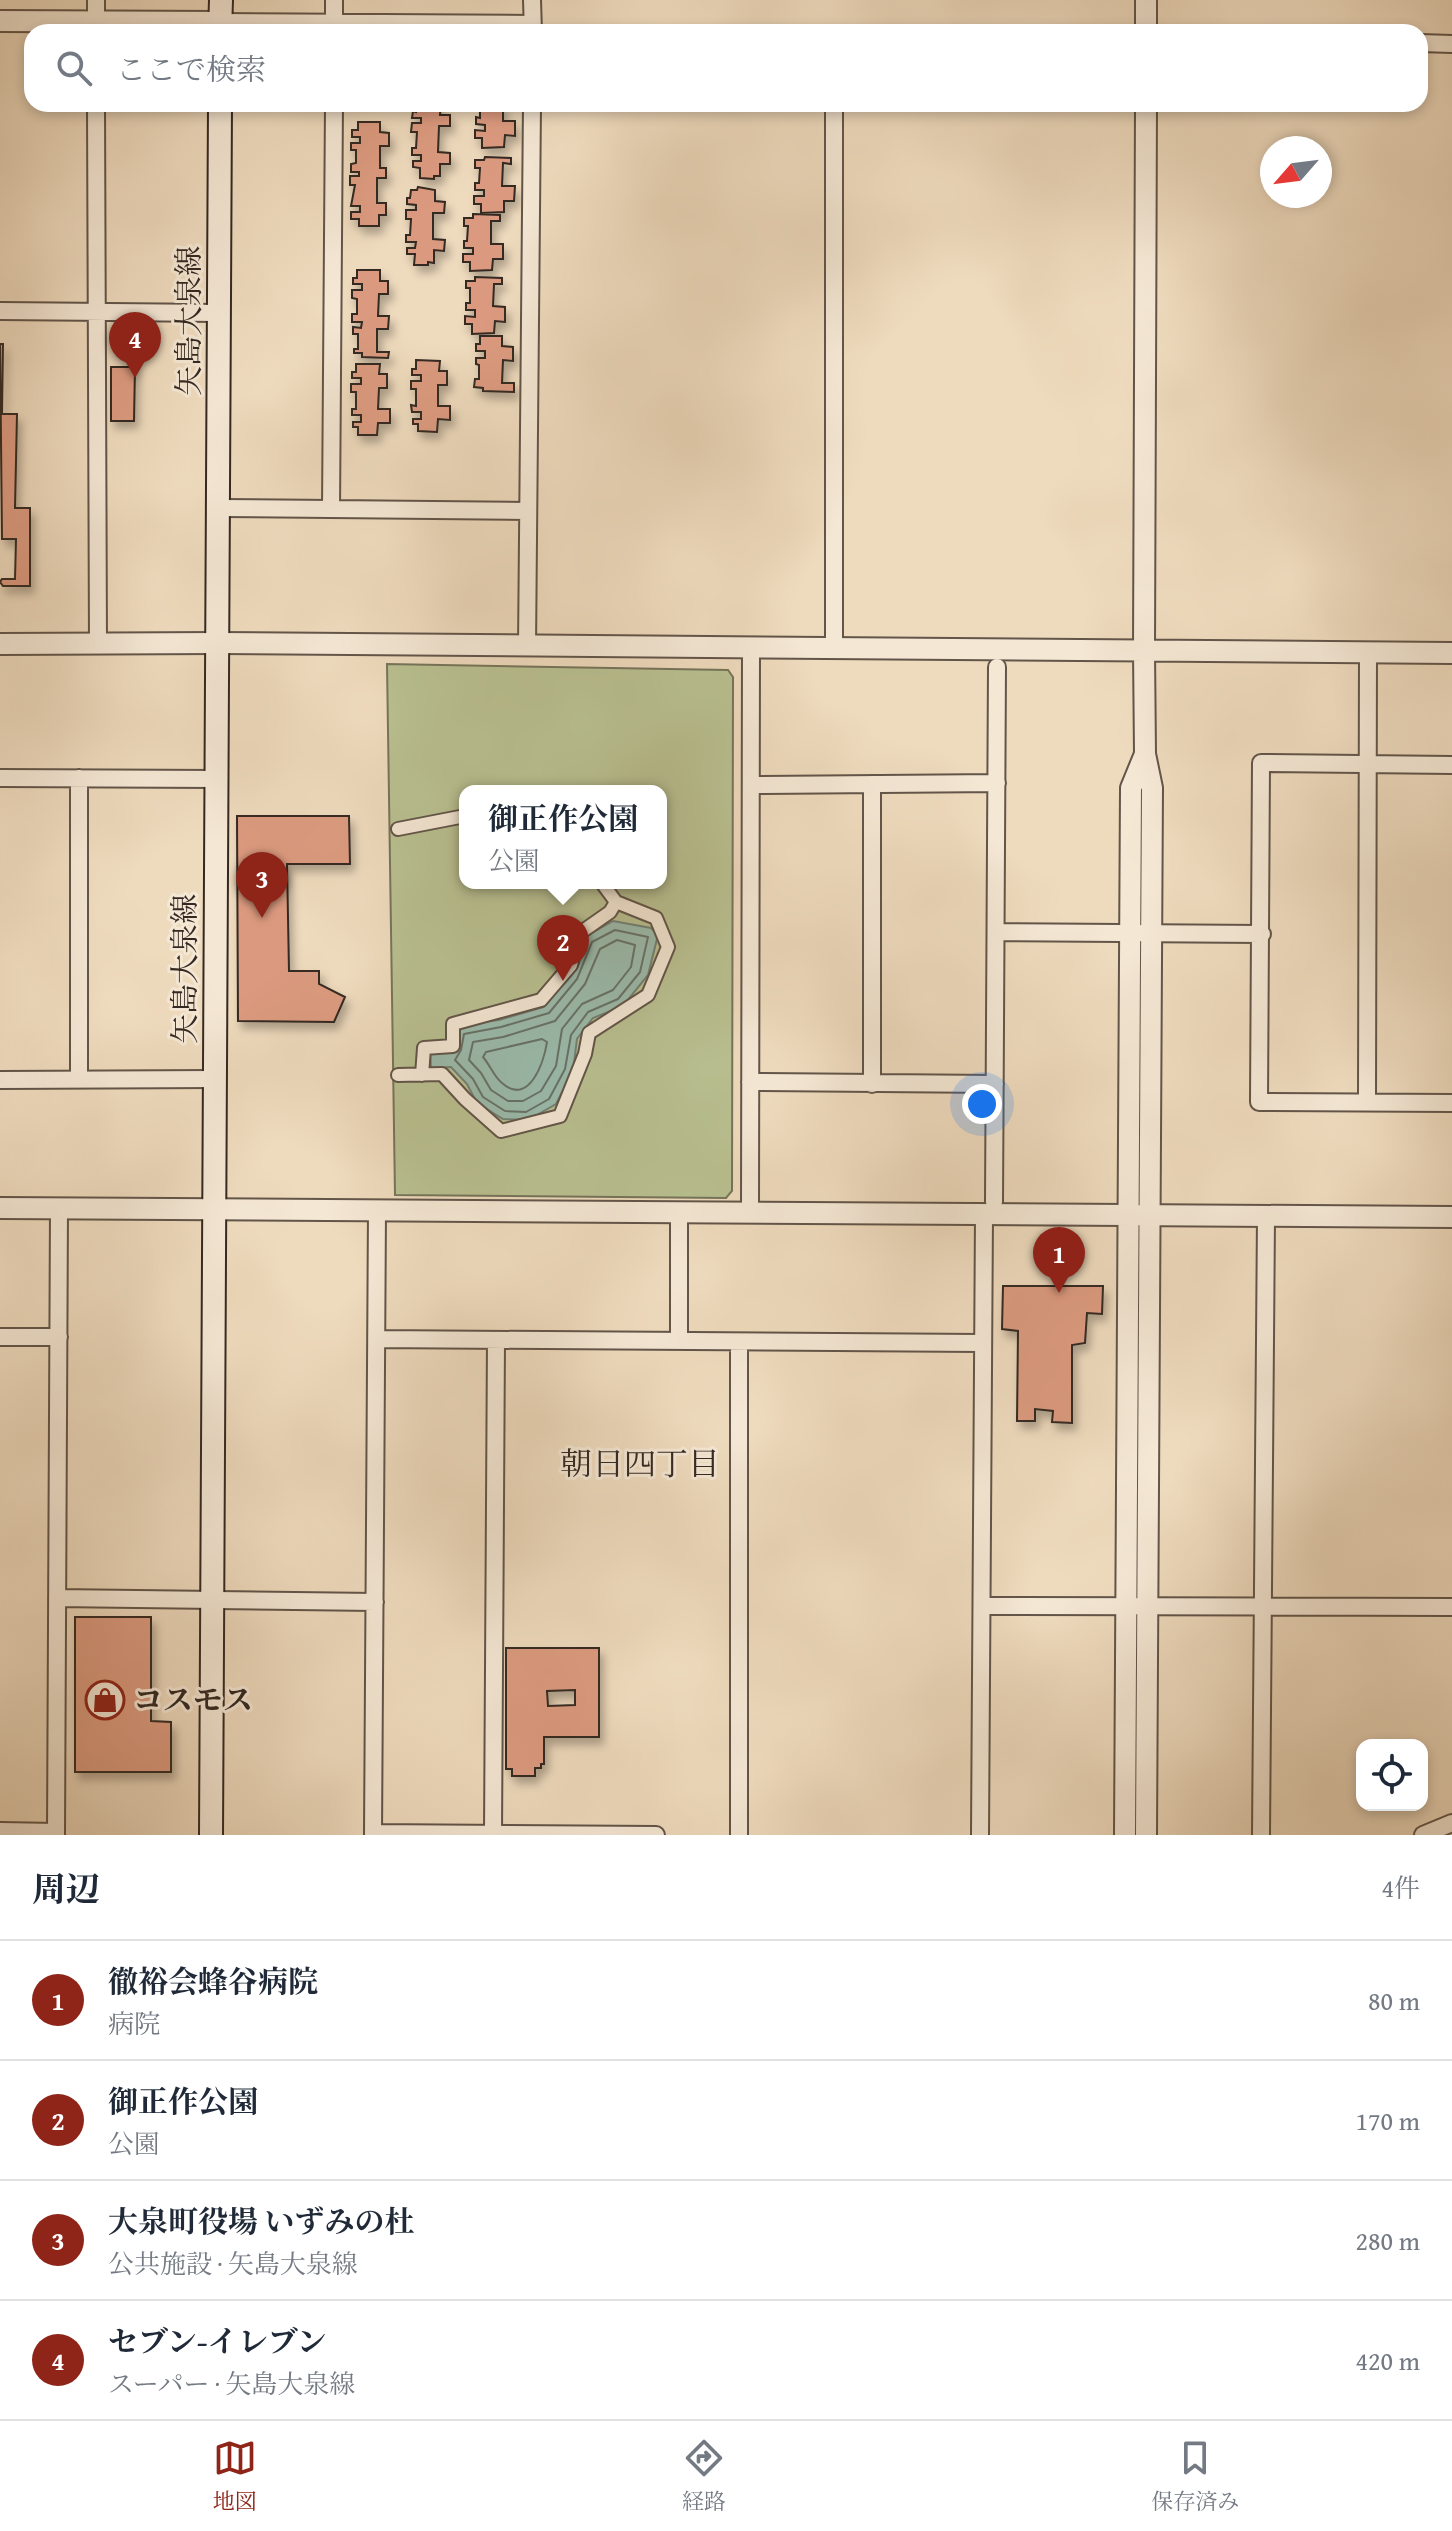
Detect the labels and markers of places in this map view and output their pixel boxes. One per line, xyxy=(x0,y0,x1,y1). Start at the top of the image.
pin: 4 xyxy=(109,312,161,378)
pin: 3 xyxy=(236,852,288,918)
pin: 2 xyxy=(537,915,589,981)
pin: 1 xyxy=(1033,1227,1085,1293)
place label: コスモス xyxy=(133,1677,253,1721)
shop icon: コスモス xyxy=(84,1679,126,1721)

